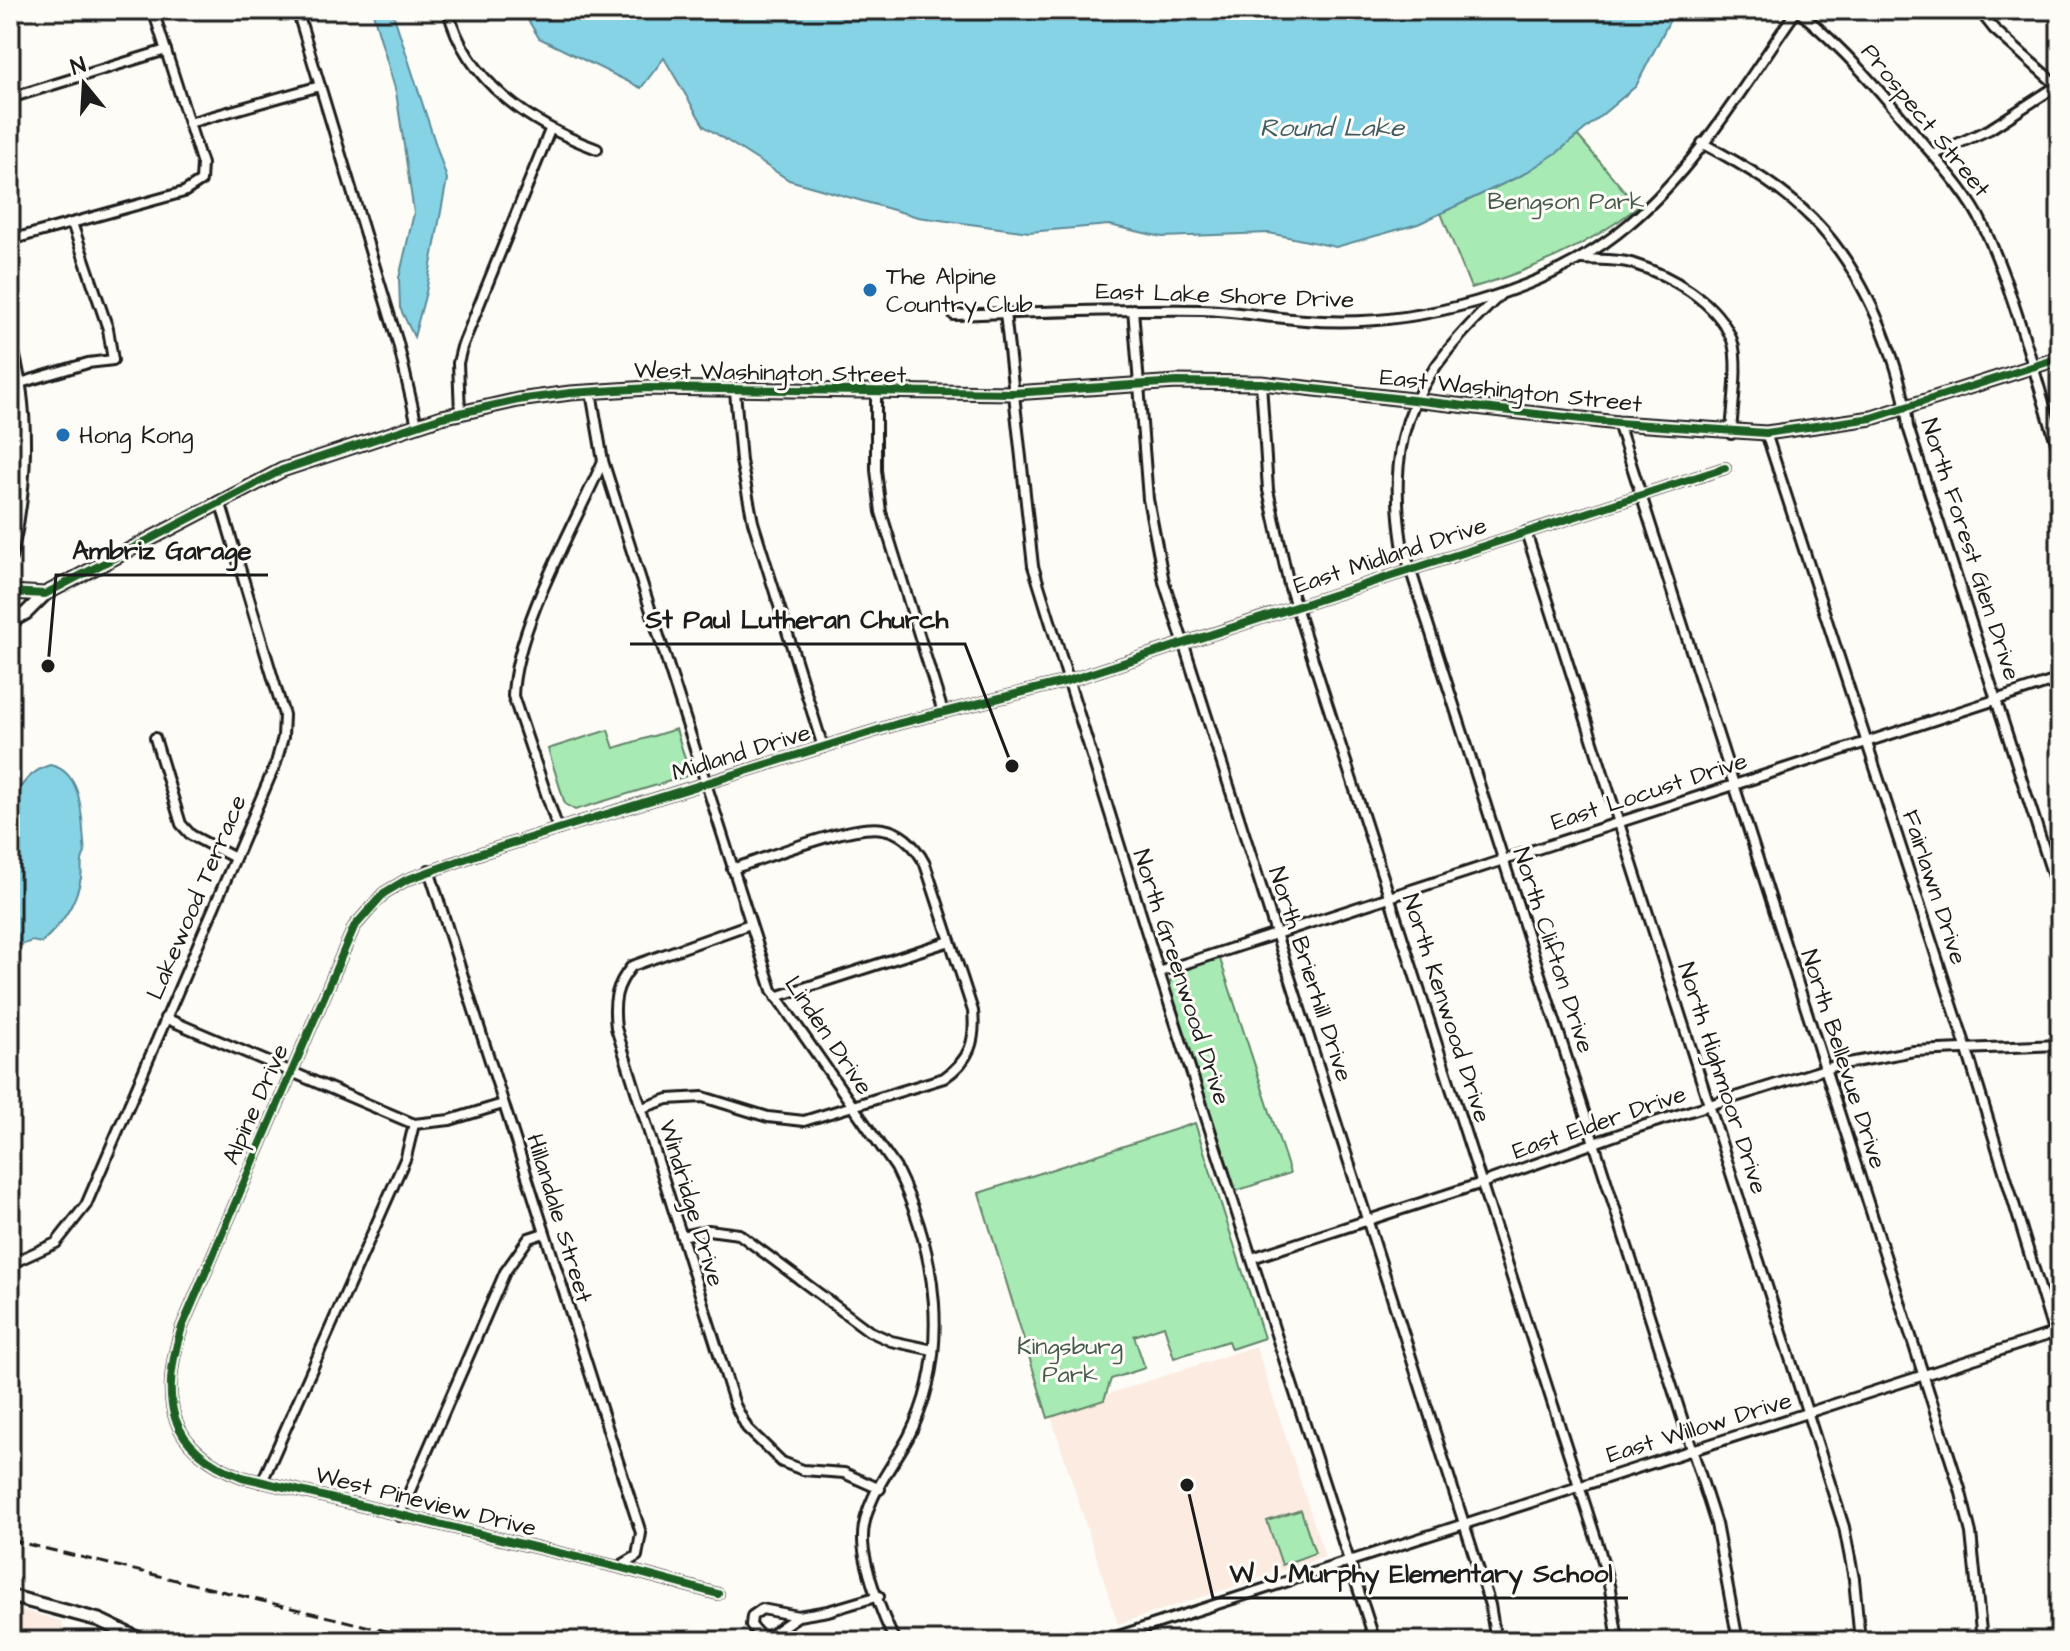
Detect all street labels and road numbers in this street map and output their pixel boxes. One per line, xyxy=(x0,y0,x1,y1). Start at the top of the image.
street label: Prospect Street xyxy=(1853,36,1998,205)
street label: East Lake Shore Drive xyxy=(1095,274,1355,317)
street label: West Washington Street xyxy=(633,354,907,393)
street label: East Washington Street xyxy=(1378,360,1644,423)
street label: North Forest Glen Drive xyxy=(1912,414,2028,685)
street label: East Midland Drive xyxy=(1289,509,1491,603)
street label: Midland Drive xyxy=(668,716,815,790)
street label: East Locust Drive xyxy=(1547,744,1752,840)
street label: Lakewood Terrace xyxy=(138,790,255,1005)
street label: Fairlawn Drive xyxy=(1893,806,1975,969)
street label: North Clifton Drive xyxy=(1504,843,1602,1057)
street label: North Greenwood Drive xyxy=(1124,845,1238,1110)
street label: North Brierhill Drive xyxy=(1259,863,1361,1086)
street label: North Kenwood Drive xyxy=(1393,890,1499,1127)
street label: North Bellevue Drive xyxy=(1792,945,1895,1173)
street label: North Highmoor Drive xyxy=(1668,958,1776,1199)
street label: Linden Drive xyxy=(776,969,881,1102)
street label: Alpine Drive xyxy=(214,1039,298,1170)
street label: East Elder Drive xyxy=(1508,1077,1691,1169)
street label: Windridge Drive xyxy=(649,1116,733,1291)
street label: Hillandale Street xyxy=(517,1130,601,1307)
street label: East Willow Drive xyxy=(1603,1384,1796,1472)
street label: West Pineview Drive xyxy=(312,1458,540,1546)

